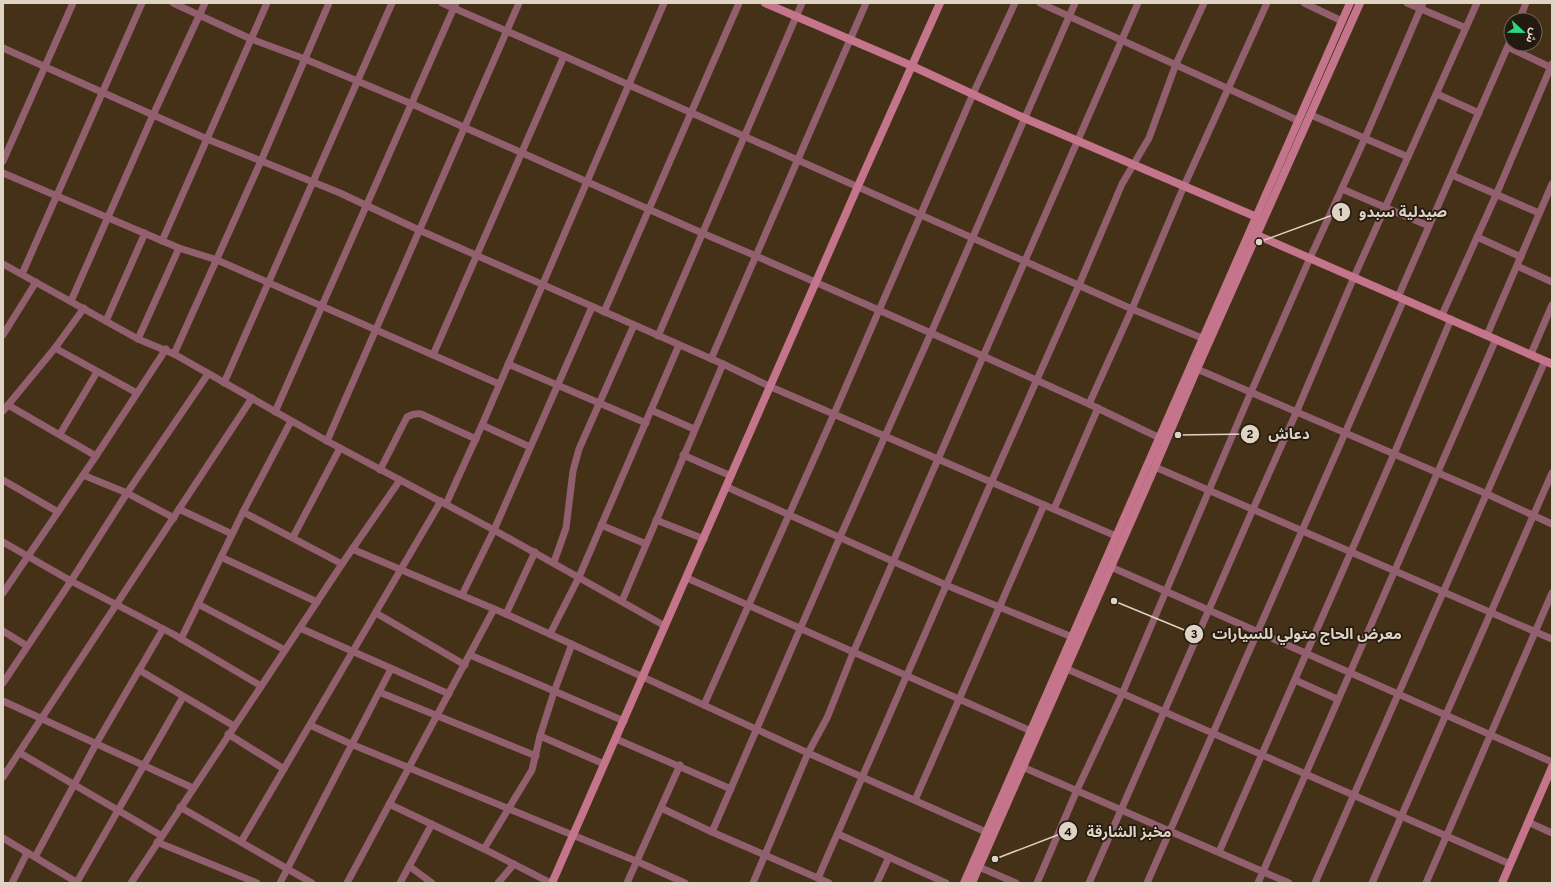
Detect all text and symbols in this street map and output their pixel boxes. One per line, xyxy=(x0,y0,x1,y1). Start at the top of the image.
north arrow xyxy=(1503,12,1543,52)
text: ش xyxy=(1522,26,1541,45)
callout: صيدلية سبدو xyxy=(1331,199,1455,226)
text: صيدلية سبدو xyxy=(1359,204,1447,223)
text: 1 xyxy=(1339,205,1343,221)
callout: دعاش xyxy=(1240,420,1318,447)
text: دعاش xyxy=(1268,426,1310,445)
text: 2 xyxy=(1246,427,1254,443)
callout: معرض الحاج متولي للسيارات xyxy=(1184,620,1410,647)
text: معرض الحاج متولي للسيارات xyxy=(1212,626,1402,645)
text: 3 xyxy=(1190,627,1198,643)
callout: مخبز الشارقة xyxy=(1058,818,1179,845)
text: مخبز الشارقة xyxy=(1086,824,1172,843)
text: 4 xyxy=(1064,825,1072,841)

